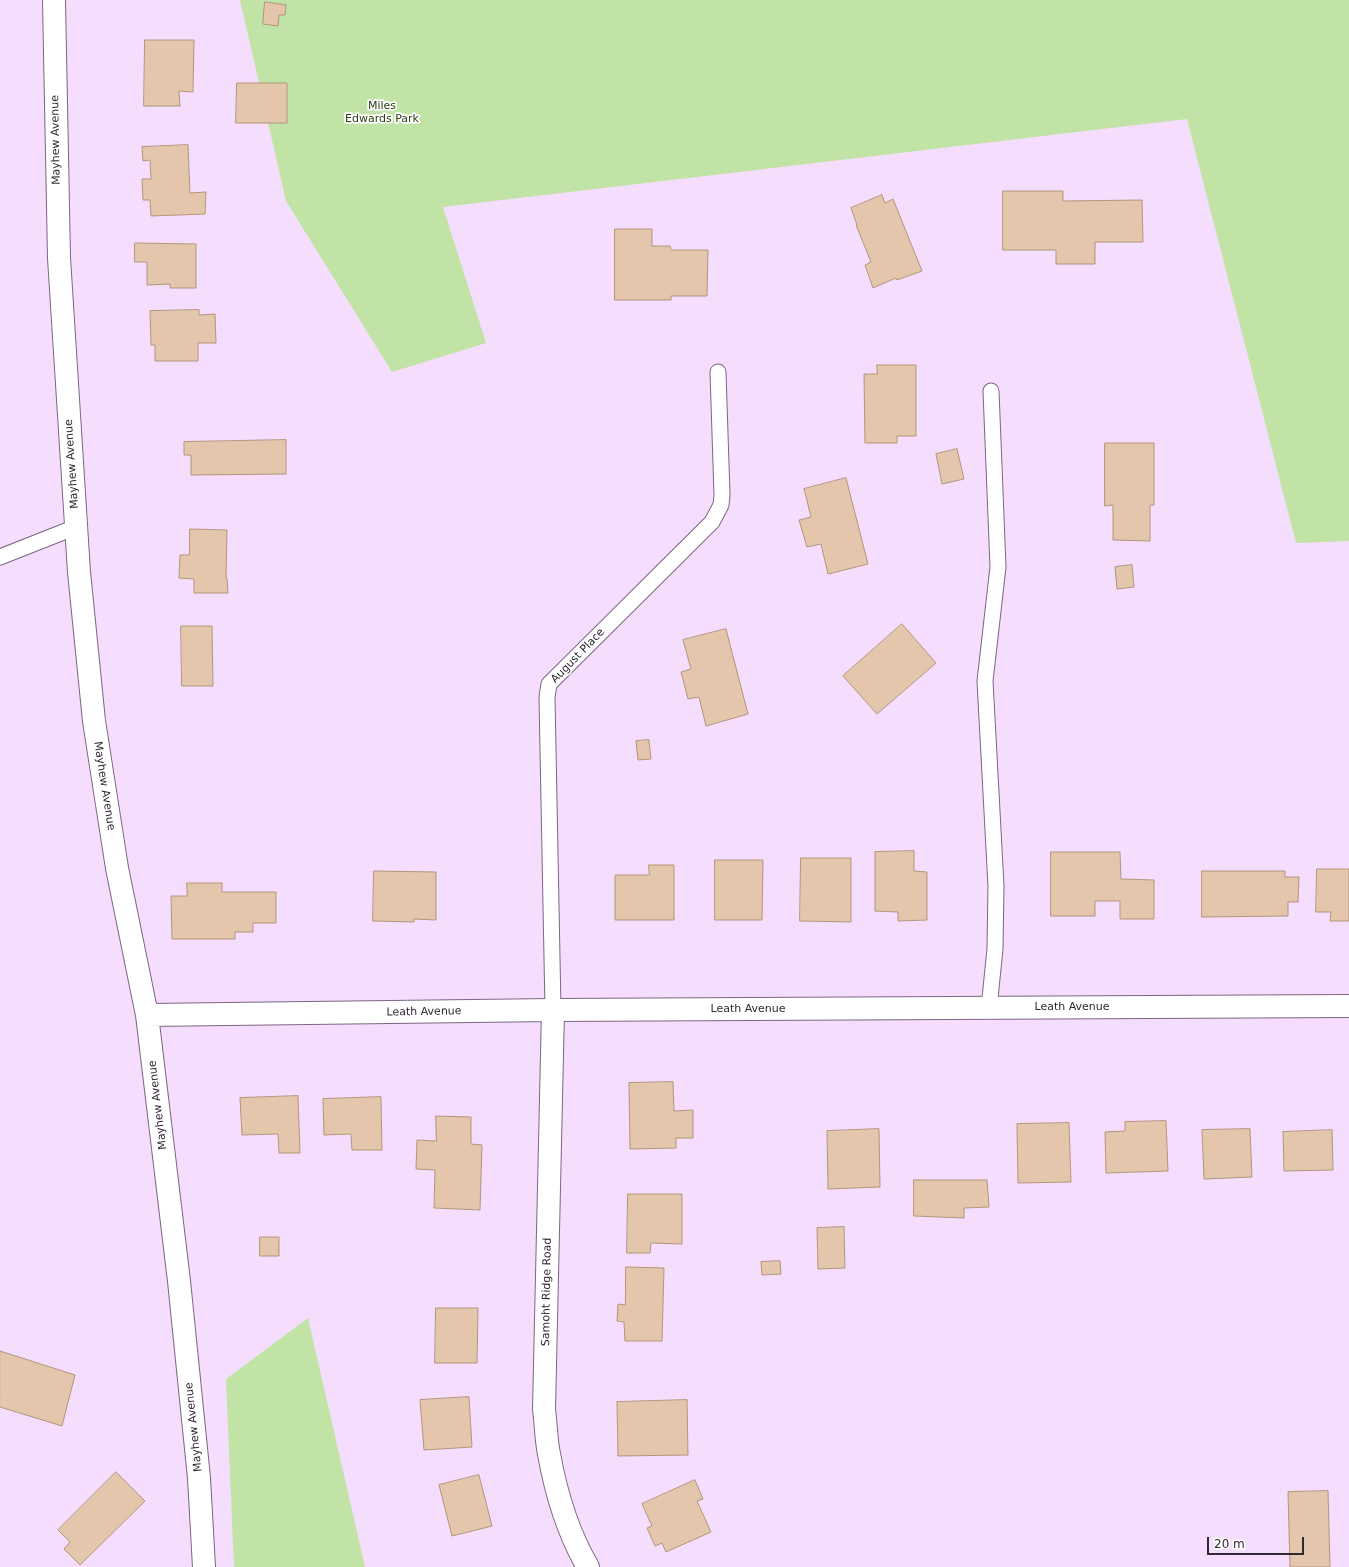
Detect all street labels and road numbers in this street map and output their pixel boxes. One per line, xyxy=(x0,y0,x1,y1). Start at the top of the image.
street label: Mayhew Avenue xyxy=(49,95,63,185)
street label: Mayhew Avenue xyxy=(62,419,82,509)
street label: August Place xyxy=(549,626,607,686)
street label: Mayhew Avenue xyxy=(90,741,118,831)
street label: Leath Avenue xyxy=(1034,1000,1110,1014)
street label: Leath Avenue xyxy=(710,1002,786,1016)
street label: Leath Avenue xyxy=(386,1005,462,1019)
street label: Mayhew Avenue xyxy=(146,1060,170,1150)
street label: Samoht Ridge Road xyxy=(539,1238,555,1346)
street label: Mayhew Avenue xyxy=(183,1382,205,1472)

